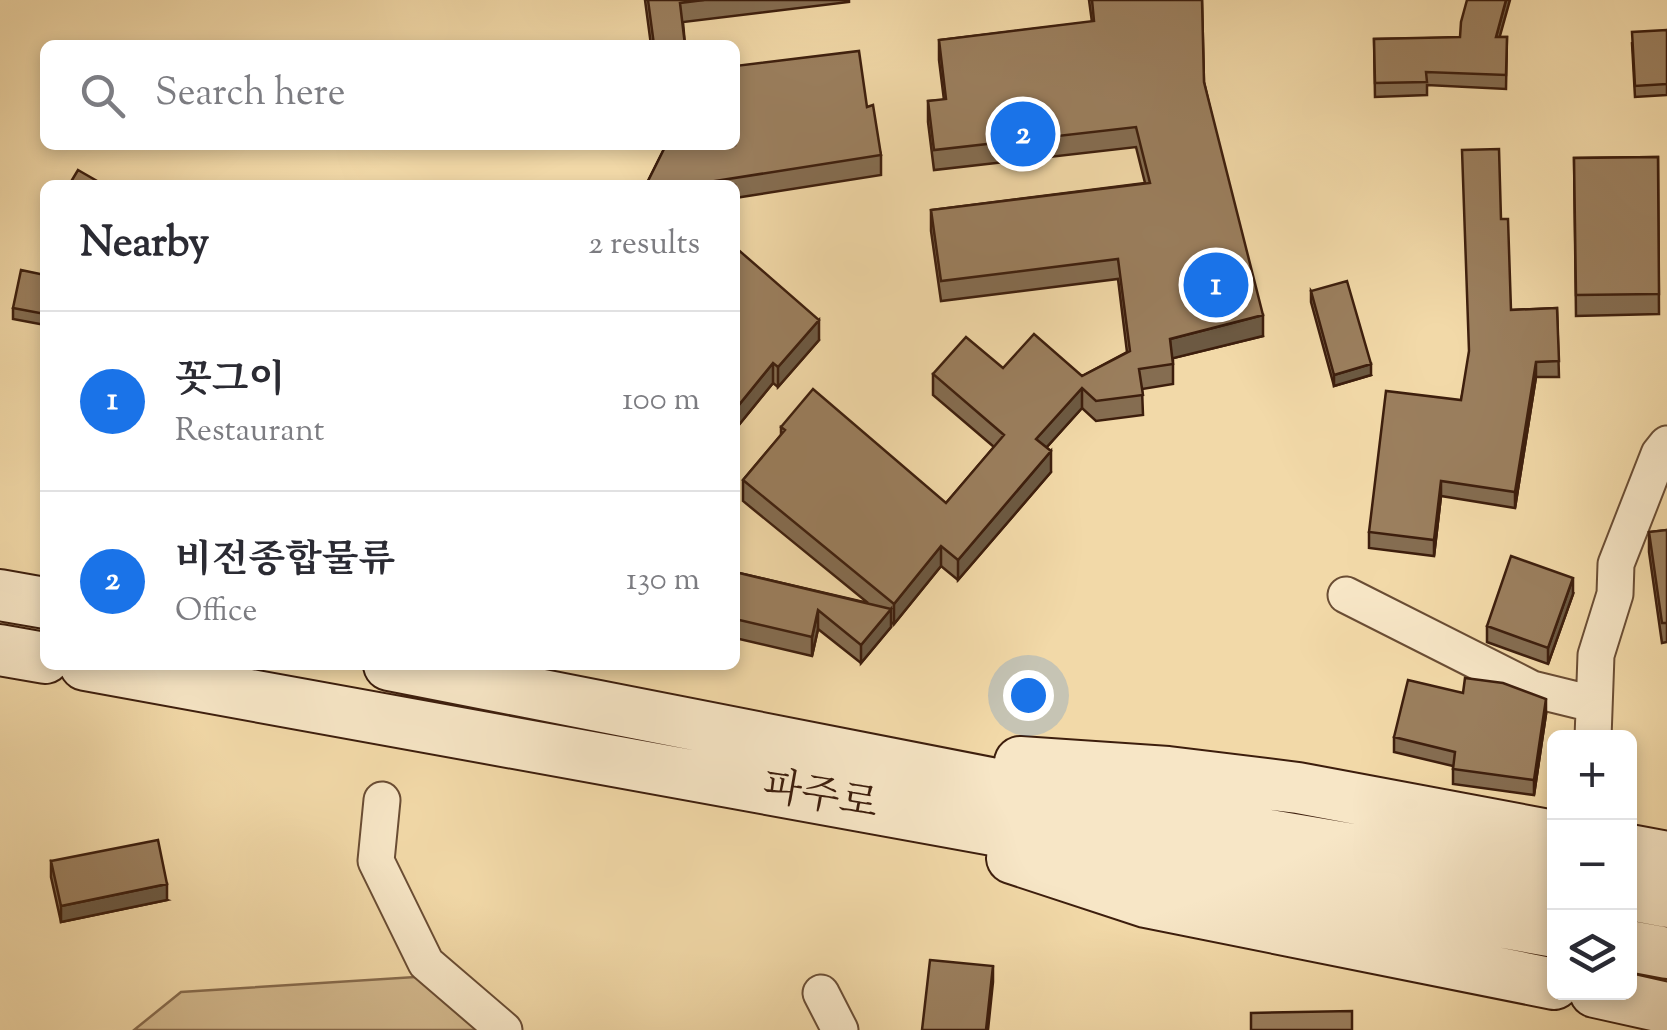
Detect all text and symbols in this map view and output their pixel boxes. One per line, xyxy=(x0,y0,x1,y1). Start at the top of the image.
search box xyxy=(40,40,740,150)
icon: search xyxy=(75,68,130,123)
text: Search here xyxy=(155,68,346,122)
pin: 2 xyxy=(990,96,1056,172)
text: Nearby xyxy=(80,215,209,275)
text: 2 results xyxy=(588,222,700,268)
pin: 1 xyxy=(1184,248,1248,322)
text: 꼿그이 xyxy=(175,355,285,409)
text: 1 xyxy=(107,378,118,424)
text: 100 m xyxy=(622,378,700,424)
text: Restaurant xyxy=(175,409,325,455)
text: 비전종합물류 xyxy=(175,535,395,589)
text: 2 xyxy=(105,558,120,604)
text: 130 m xyxy=(626,558,700,604)
text: Office xyxy=(175,589,257,635)
your location xyxy=(1003,670,1054,721)
map controls xyxy=(1547,730,1637,1000)
button: + xyxy=(1547,730,1637,820)
street label: 파주로 xyxy=(758,760,882,836)
button: − xyxy=(1547,820,1637,910)
button: layers xyxy=(1547,910,1637,1000)

